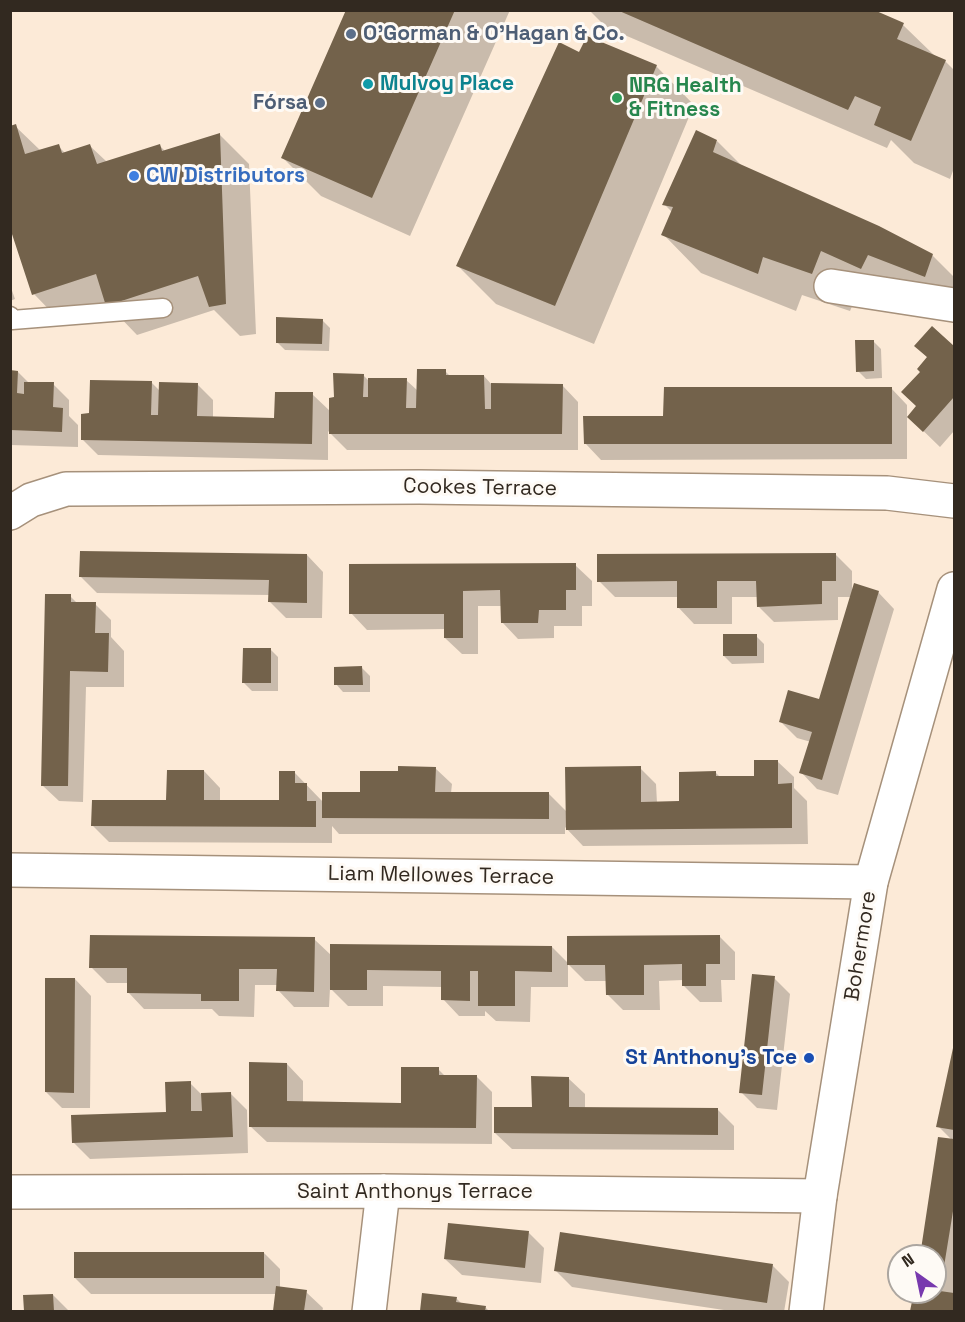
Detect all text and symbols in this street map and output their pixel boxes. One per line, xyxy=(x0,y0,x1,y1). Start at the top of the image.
place label: O'Gorman & O'Hagan & Co. xyxy=(363,21,625,47)
marker: O'Gorman & O'Hagan & Co. xyxy=(344,27,358,41)
place label: Mulvoy Place xyxy=(380,71,514,97)
place label: NRG Health & Fitness xyxy=(629,73,742,123)
marker: Mulvoy Place xyxy=(361,77,375,91)
place label: Fórsa xyxy=(253,90,308,116)
marker: NRG Health & Fitness xyxy=(610,91,624,105)
marker: Fórsa xyxy=(313,96,327,110)
place label: CW Distributors xyxy=(146,163,305,189)
marker: CW Distributors xyxy=(127,169,141,183)
street label: Cookes Terrace xyxy=(403,474,557,502)
street label: Liam Mellowes Terrace xyxy=(328,861,554,891)
street label: Bohermore xyxy=(840,889,882,1003)
place label: St Anthony's Tce xyxy=(625,1045,797,1071)
marker: St Anthony's Tce xyxy=(802,1051,816,1065)
street label: Saint Anthonys Terrace xyxy=(297,1179,533,1205)
north arrow xyxy=(887,1244,947,1304)
text: N xyxy=(898,1248,918,1272)

